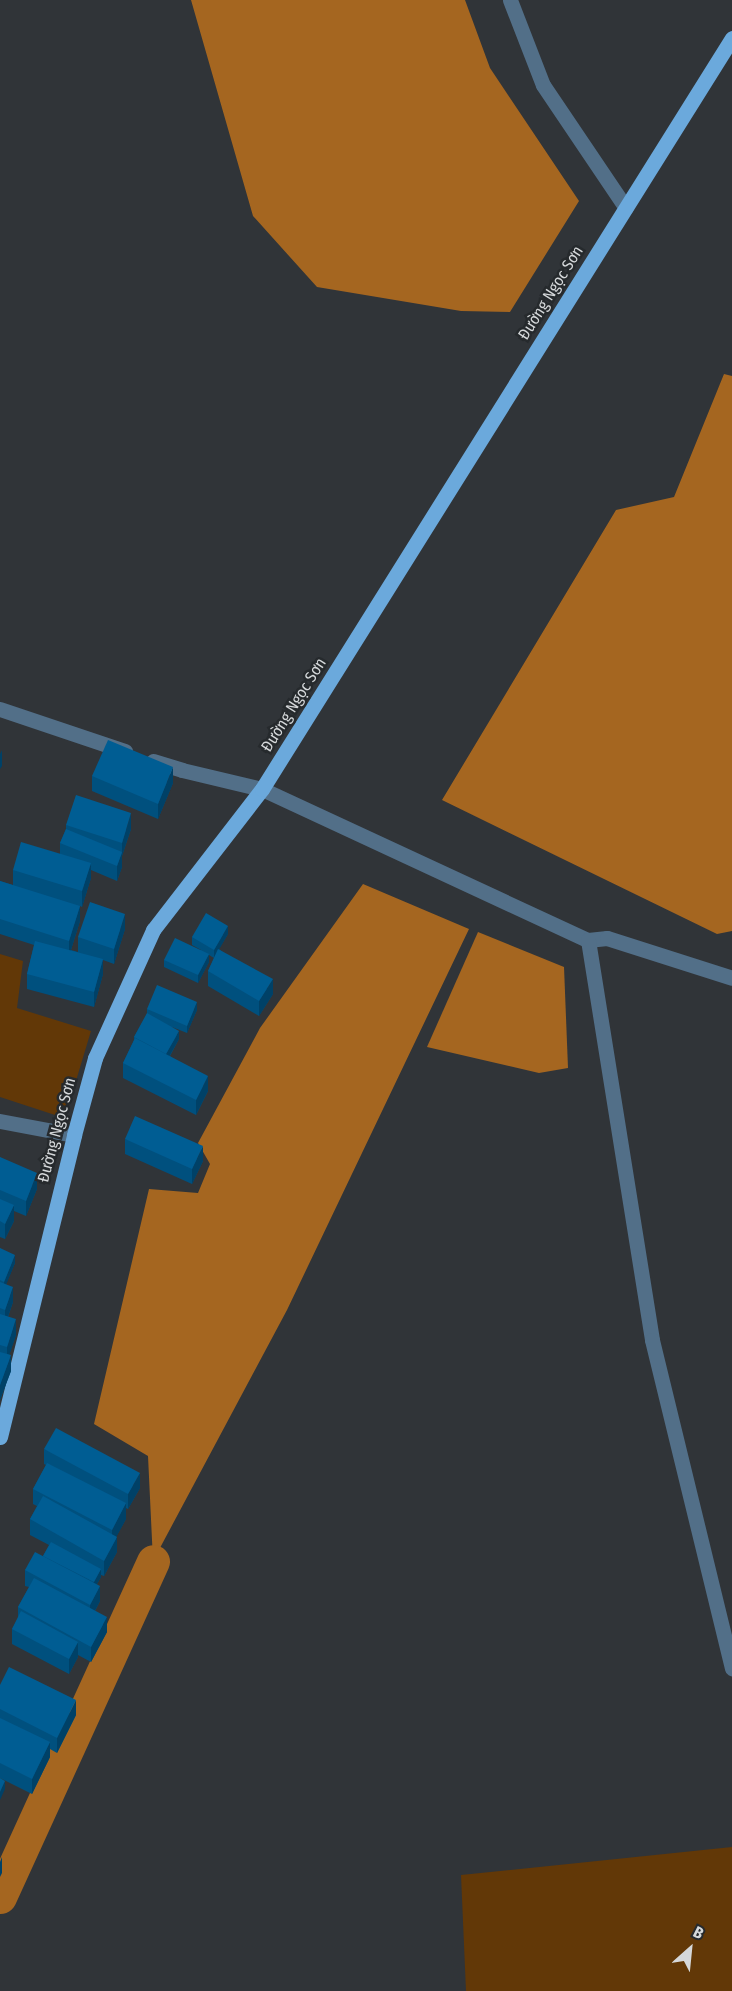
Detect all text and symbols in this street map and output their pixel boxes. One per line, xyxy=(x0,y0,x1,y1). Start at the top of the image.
street label: Đường Ngọc Sơn xyxy=(514,242,588,344)
street label: Đường Ngọc Sơn xyxy=(257,654,331,756)
street label: Đường Ngọc Sơn xyxy=(34,1076,80,1184)
north arrow xyxy=(660,1919,720,1979)
text: B xyxy=(690,1922,707,1943)

